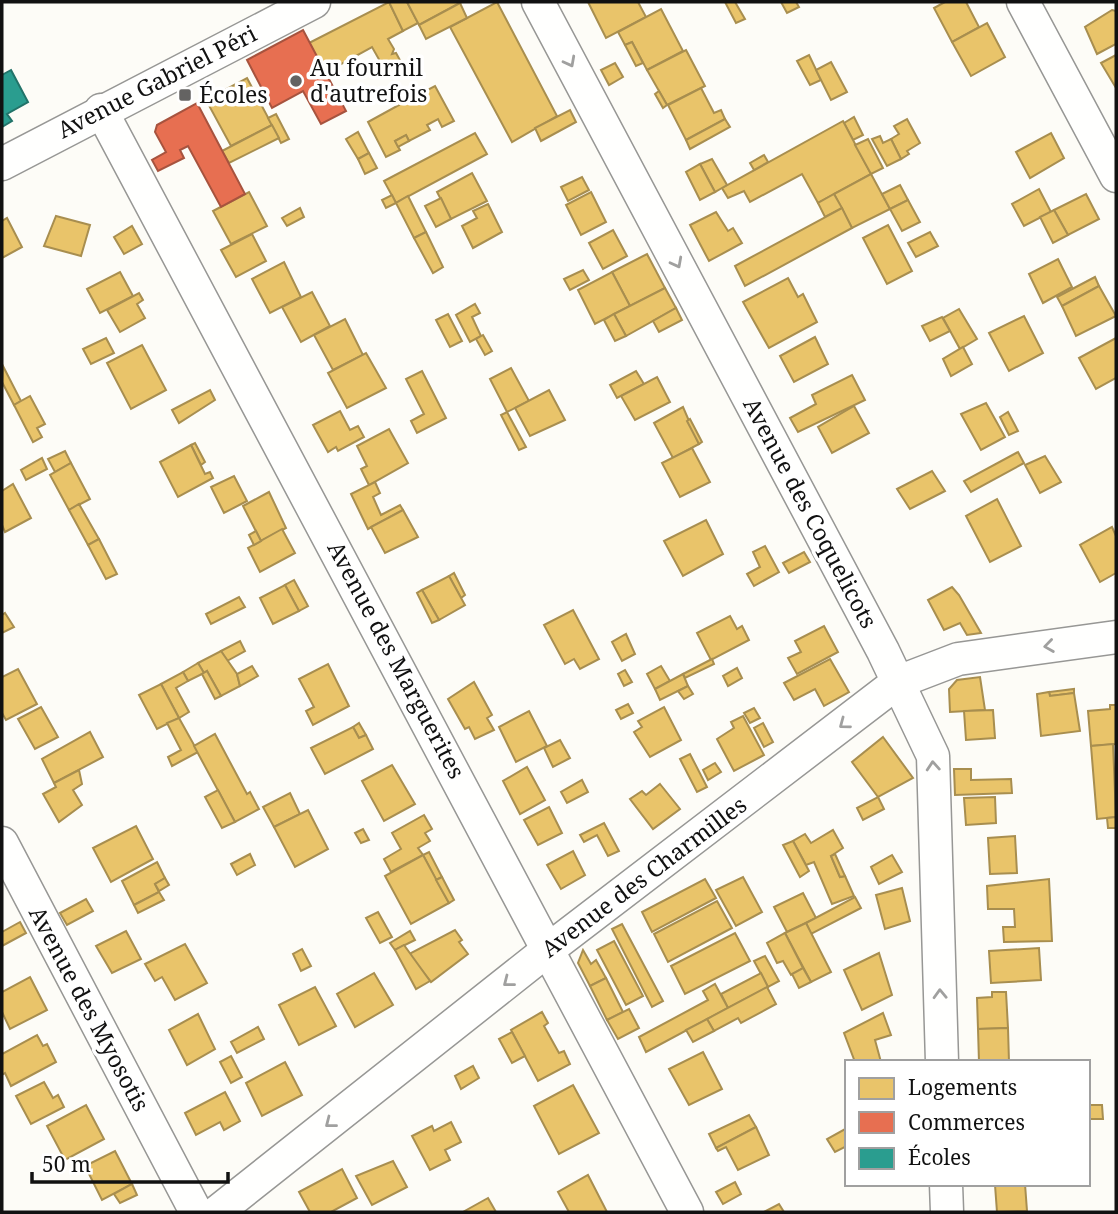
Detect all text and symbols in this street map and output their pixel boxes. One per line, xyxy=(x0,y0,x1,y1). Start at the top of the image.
street label: Avenue Gabriel Péri xyxy=(51,17,262,145)
place label: Au fournil d'autrefois xyxy=(310,51,427,109)
one-way arrow xyxy=(562,55,575,67)
marker: Au fournil d'autrefois xyxy=(288,73,304,89)
place label: Écoles xyxy=(199,78,268,110)
marker: Écoles xyxy=(177,87,193,103)
one-way arrow xyxy=(669,256,682,268)
street label: Avenue des Coquelicots xyxy=(736,392,885,633)
street label: Avenue des Marguerites xyxy=(321,535,473,784)
one-way arrow xyxy=(1043,639,1055,654)
one-way arrow xyxy=(839,715,851,728)
one-way arrow xyxy=(926,760,941,771)
street label: Avenue des Charmilles xyxy=(534,788,753,964)
street label: Avenue des Myosotis xyxy=(22,900,158,1117)
one-way arrow xyxy=(503,974,516,986)
one-way arrow xyxy=(932,988,948,998)
legend xyxy=(845,1060,1090,1186)
text: Logements xyxy=(908,1073,1017,1101)
text: Commerces xyxy=(908,1108,1025,1136)
one-way arrow xyxy=(325,1115,338,1127)
scale bar xyxy=(32,1140,228,1184)
text: Écoles xyxy=(908,1143,971,1171)
text: 50 m xyxy=(42,1150,91,1178)

